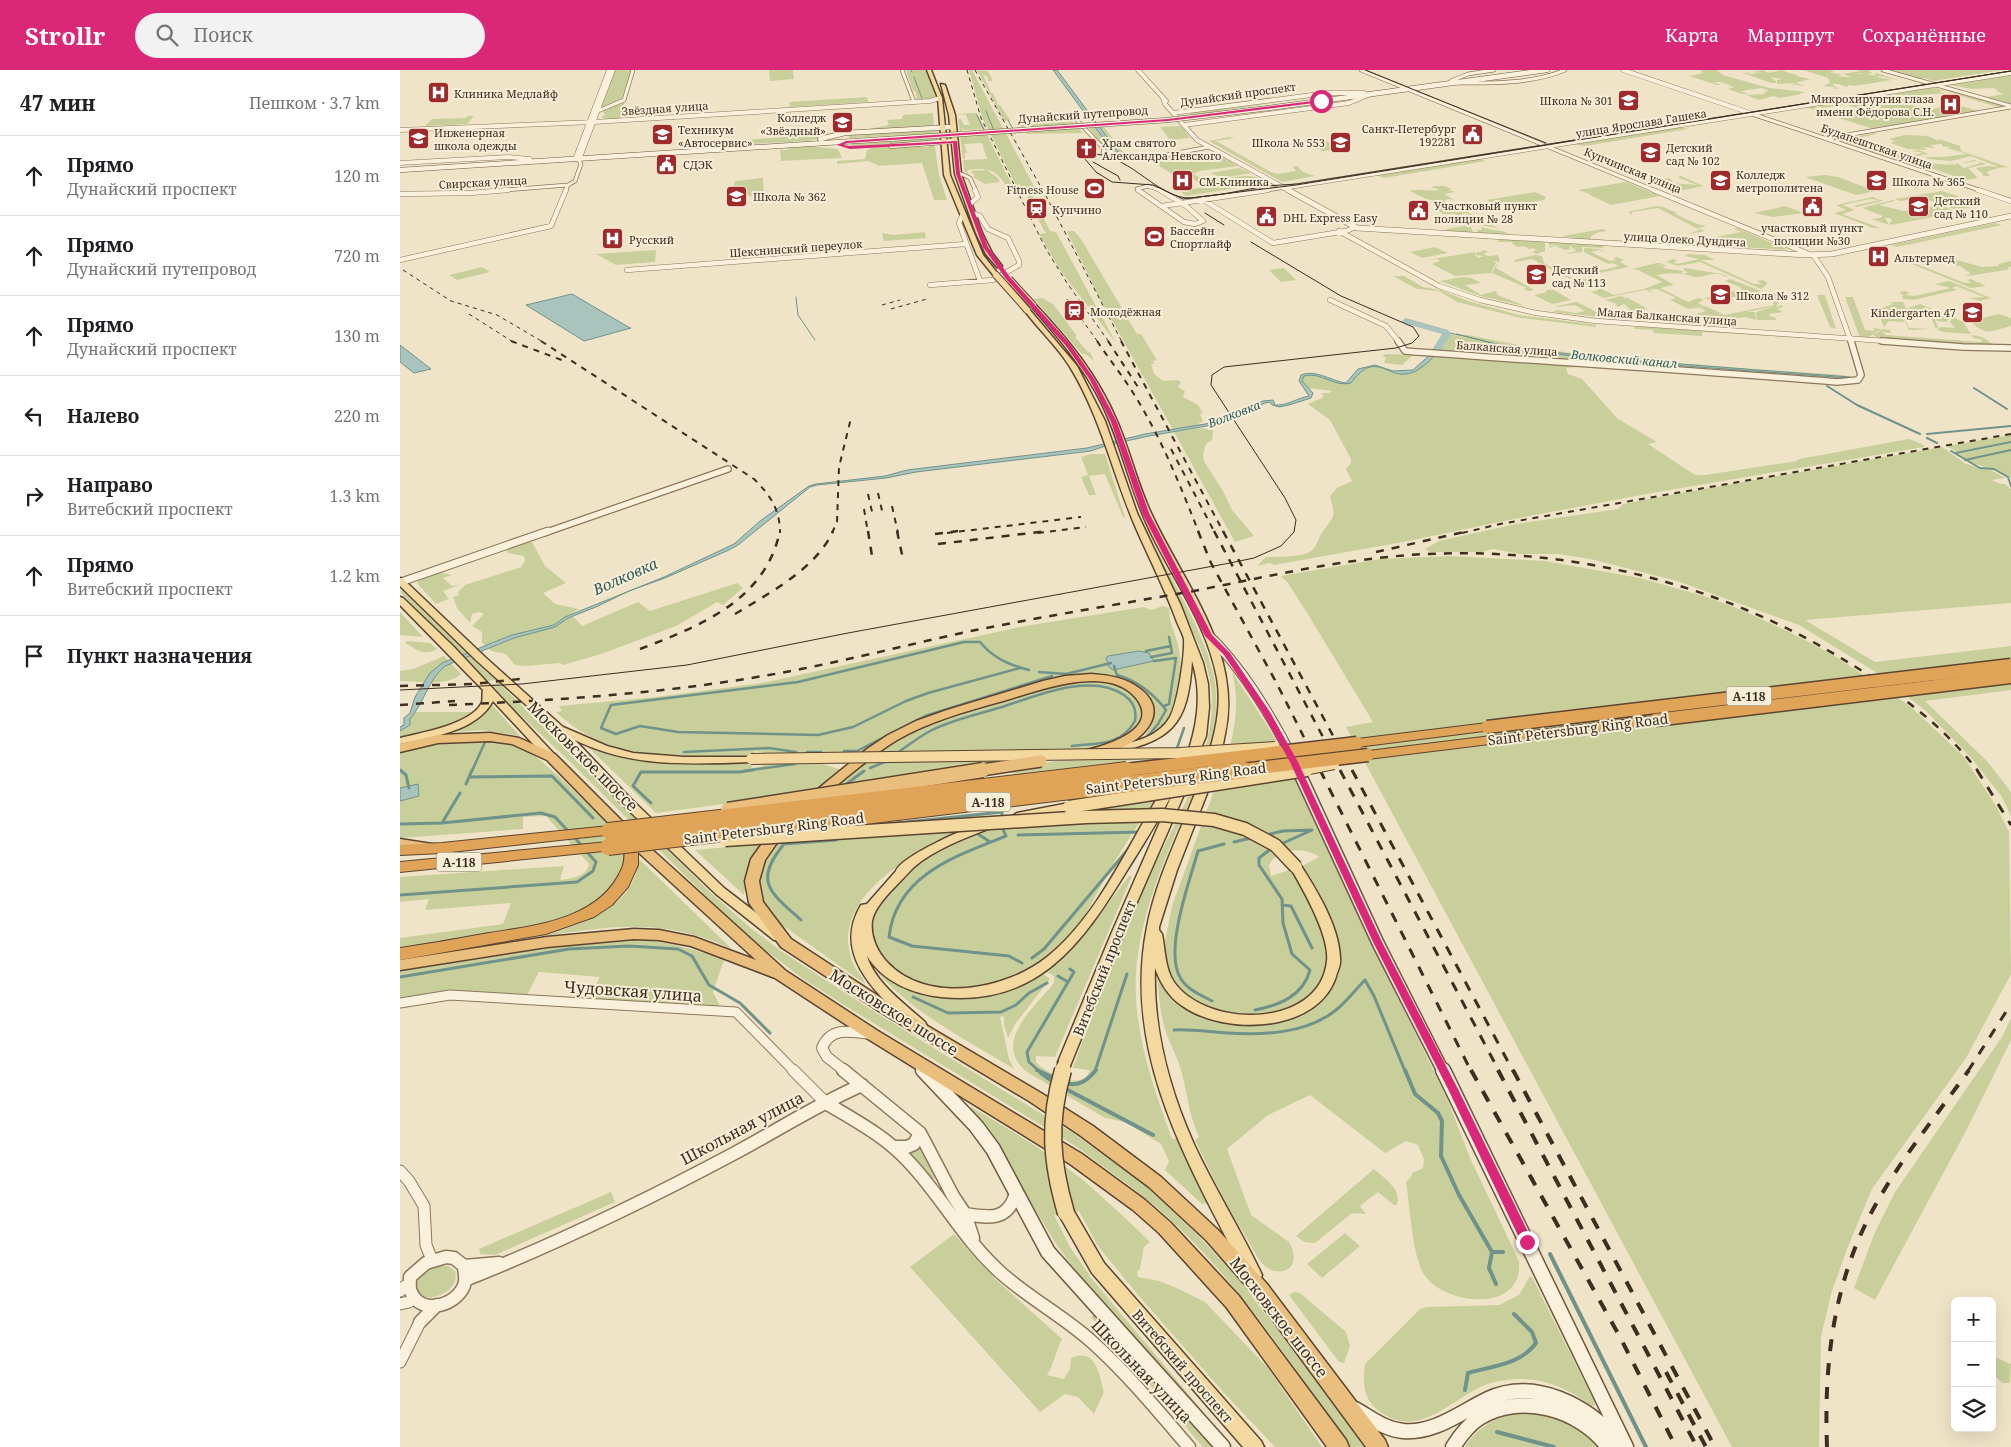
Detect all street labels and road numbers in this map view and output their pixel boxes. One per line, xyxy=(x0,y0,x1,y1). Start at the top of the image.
street label: Дунайский проспект xyxy=(1179,78,1297,110)
street label: Звёздная улица xyxy=(621,97,709,119)
street label: Дунайский путепровод xyxy=(1018,102,1149,126)
street label: улица Ярослава Гашека xyxy=(1574,105,1708,141)
street label: Будапештская улица xyxy=(1819,120,1935,172)
street label: Купчинская улица xyxy=(1582,144,1684,196)
street label: Свирская улица xyxy=(438,172,528,192)
street label: улица Олеко Дундича xyxy=(1623,228,1747,250)
street label: Шекснинский переулок xyxy=(729,236,864,260)
street label: Малая Балканская улица xyxy=(1596,304,1738,328)
street label: Балканская улица xyxy=(1456,337,1558,359)
road number: А-118 xyxy=(1726,686,1772,706)
street label: Московское шоссе xyxy=(523,696,643,816)
street label: Saint Petersburg Ring Road xyxy=(1487,708,1670,750)
street label: Saint Petersburg Ring Road xyxy=(1085,757,1268,799)
road number: А-118 xyxy=(966,792,1010,812)
street label: Saint Petersburg Ring Road xyxy=(683,807,866,849)
road number: А-118 xyxy=(436,852,482,872)
street label: Витебский проспект xyxy=(1068,897,1140,1039)
street label: Московское шоссе xyxy=(825,963,963,1061)
street label: Чудовская улица xyxy=(563,975,703,1007)
street label: Школьная улица xyxy=(676,1086,808,1170)
street label: Московское шоссе xyxy=(1225,1252,1333,1382)
street label: Витебский проспект xyxy=(1128,1305,1238,1427)
street label: Школьная улица xyxy=(1087,1314,1197,1428)

